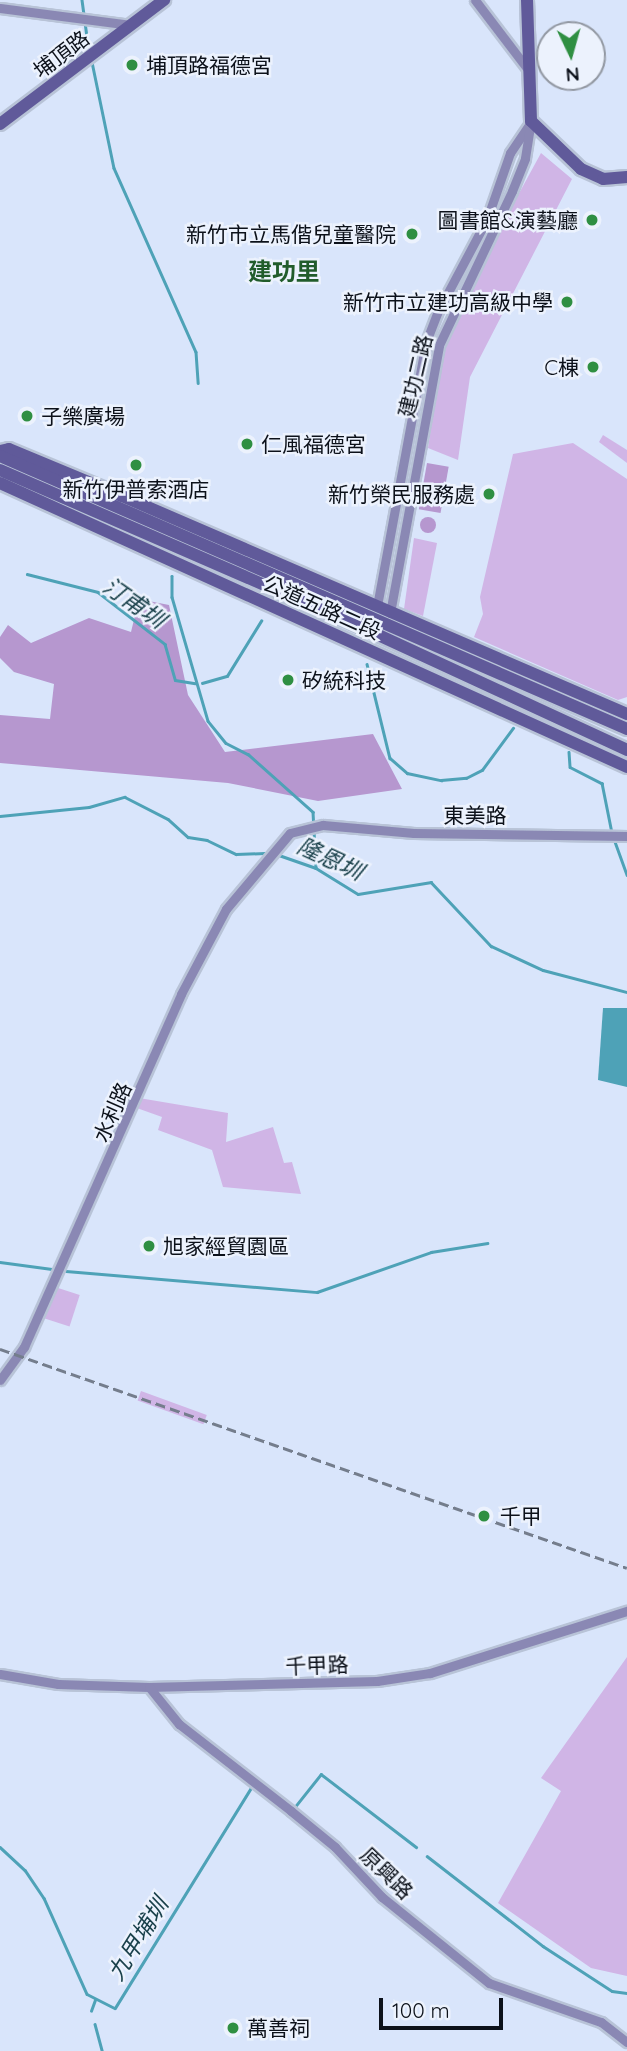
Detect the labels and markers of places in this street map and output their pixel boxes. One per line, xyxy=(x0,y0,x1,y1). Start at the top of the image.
place label: 埔頂路福德宮 xyxy=(146,52,272,78)
marker: 埔頂路福德宮 xyxy=(124,57,140,73)
place label: 圖書館&演藝廳 xyxy=(438,207,578,233)
marker: 圖書館&演藝廳 xyxy=(584,212,600,228)
place label: 新竹市立馬偕兒童醫院 xyxy=(186,221,396,247)
marker: 新竹市立馬偕兒童醫院 xyxy=(402,224,422,244)
place label: 新竹市立建功高級中學 xyxy=(343,289,553,315)
marker: 新竹市立建功高級中學 xyxy=(559,294,575,310)
place label: C棟 xyxy=(544,354,579,380)
marker: C棟 xyxy=(585,359,601,375)
place label: 子樂廣場 xyxy=(41,403,125,429)
marker: 子樂廣場 xyxy=(19,408,35,424)
place label: 仁風福德宮 xyxy=(261,431,366,457)
marker: 仁風福德宮 xyxy=(239,436,255,452)
marker: 新竹伊普索酒店 xyxy=(128,457,144,473)
place label: 新竹伊普索酒店 xyxy=(63,476,209,502)
place label: 新竹榮民服務處 xyxy=(328,481,475,507)
marker: 新竹榮民服務處 xyxy=(481,486,497,502)
place label: 矽統科技 xyxy=(302,667,386,693)
marker: 矽統科技 xyxy=(280,672,296,688)
place label: 旭家經貿園區 xyxy=(163,1233,289,1259)
marker: 旭家經貿園區 xyxy=(141,1238,157,1254)
place label: 千甲 xyxy=(500,1503,542,1529)
marker: 千甲 xyxy=(474,1506,494,1526)
place label: 萬善祠 xyxy=(247,2015,310,2041)
marker: 萬善祠 xyxy=(225,2020,241,2036)

